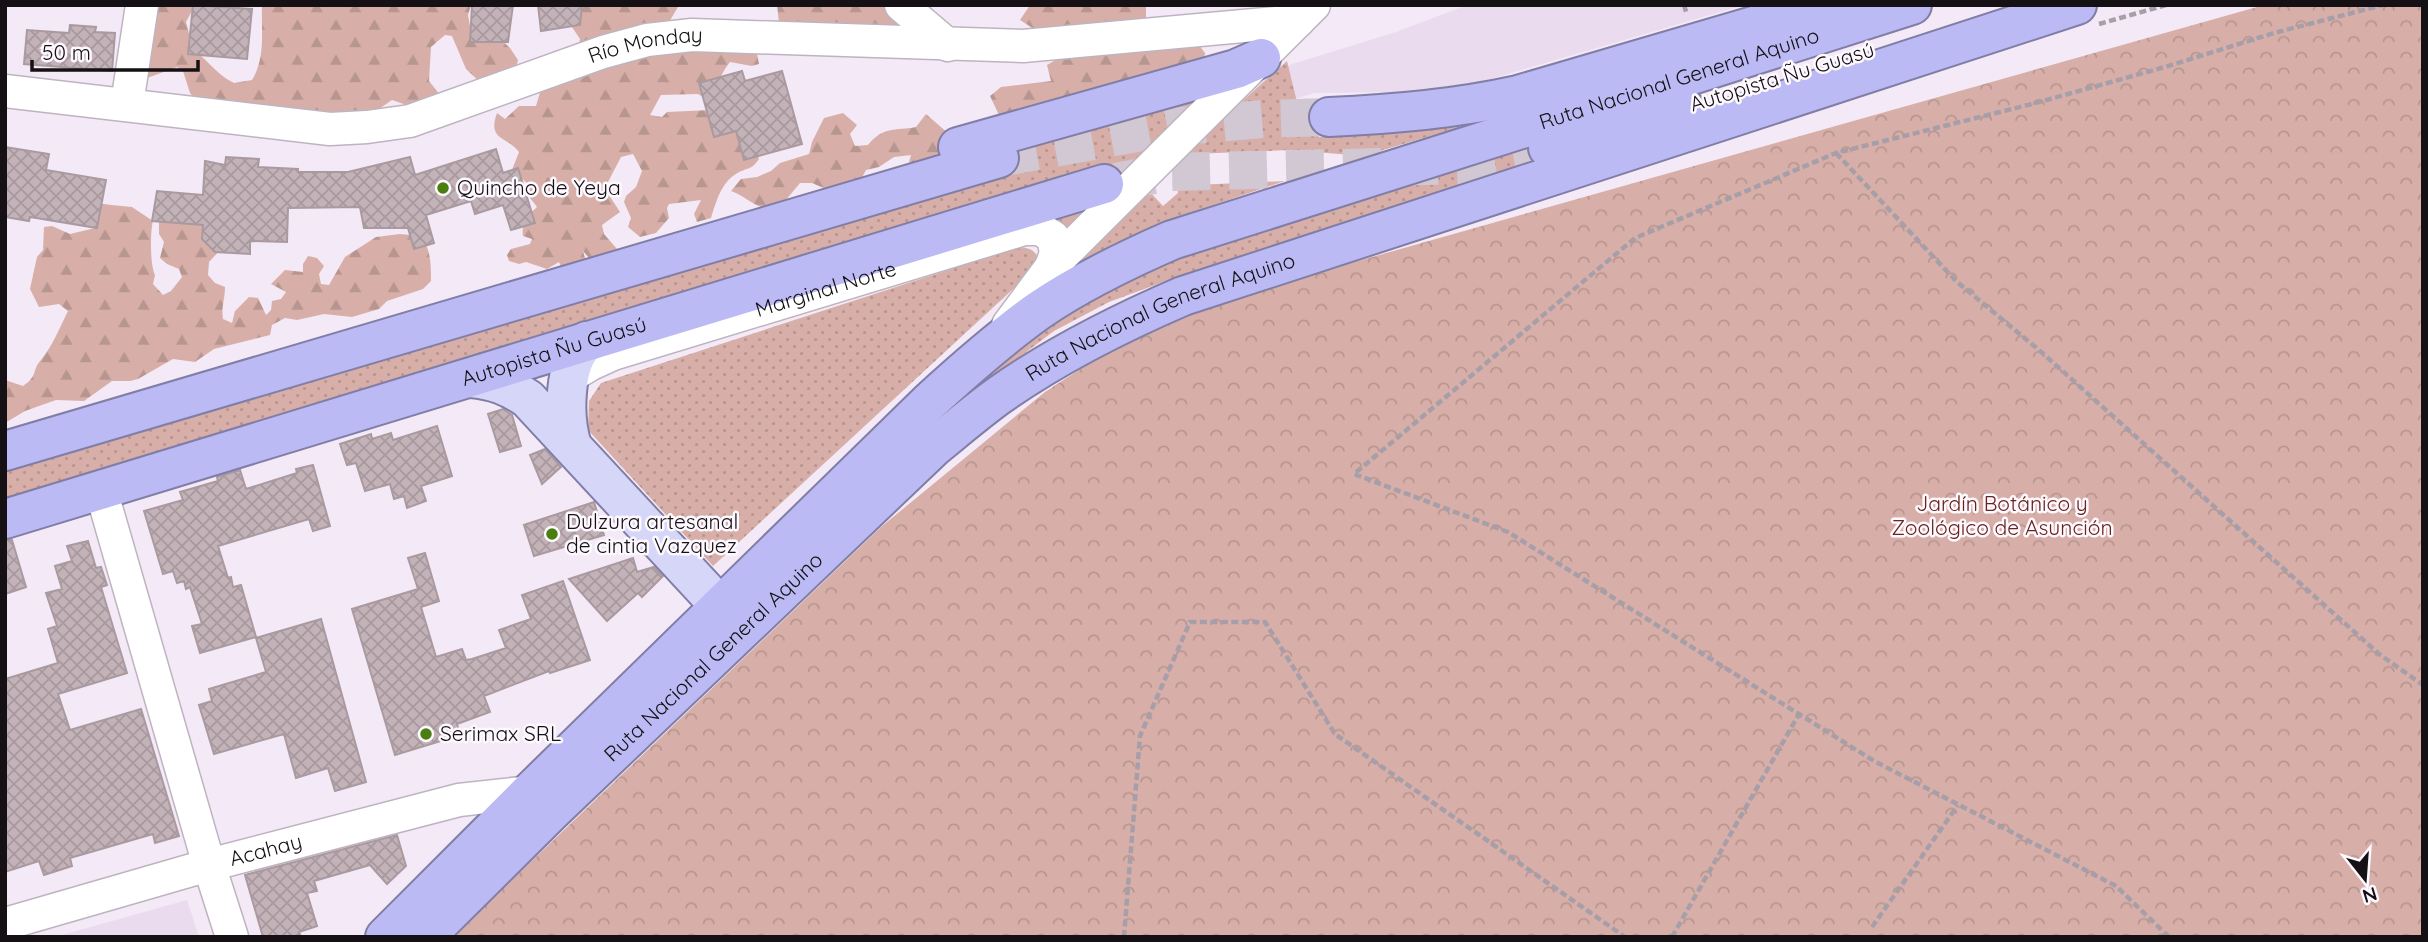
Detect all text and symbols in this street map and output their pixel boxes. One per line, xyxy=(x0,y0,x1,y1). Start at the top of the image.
street label: Río Monday xyxy=(584,21,703,68)
street label: Ruta Nacional General Aquino xyxy=(1536,21,1822,135)
scale bar xyxy=(32,28,198,72)
street label: Autopista Ñu Guasú xyxy=(1686,36,1877,117)
text: 50 m xyxy=(42,39,91,65)
place label: Quincho de Yeya xyxy=(457,174,621,200)
marker: Quincho de Yeya xyxy=(435,180,451,196)
street label: Ruta Nacional General Aquino xyxy=(1020,246,1298,386)
street label: Marginal Norte xyxy=(752,255,899,322)
street label: Autopista Ñu Guasú xyxy=(458,310,649,391)
park label: Jardín Botánico y Zoológico de Asunción xyxy=(1891,490,2113,540)
place label: Dulzura artesanal de cintia Vazquez xyxy=(566,508,738,558)
marker: Dulzura artesanal de cintia Vazquez xyxy=(544,526,560,542)
street label: Ruta Nacional General Aquino xyxy=(598,546,828,767)
place label: Serimax SRL xyxy=(440,720,561,746)
marker: Serimax SRL xyxy=(418,726,434,742)
street label: Acahay xyxy=(227,827,304,871)
north arrow xyxy=(2330,844,2400,914)
text: N xyxy=(2360,882,2380,909)

